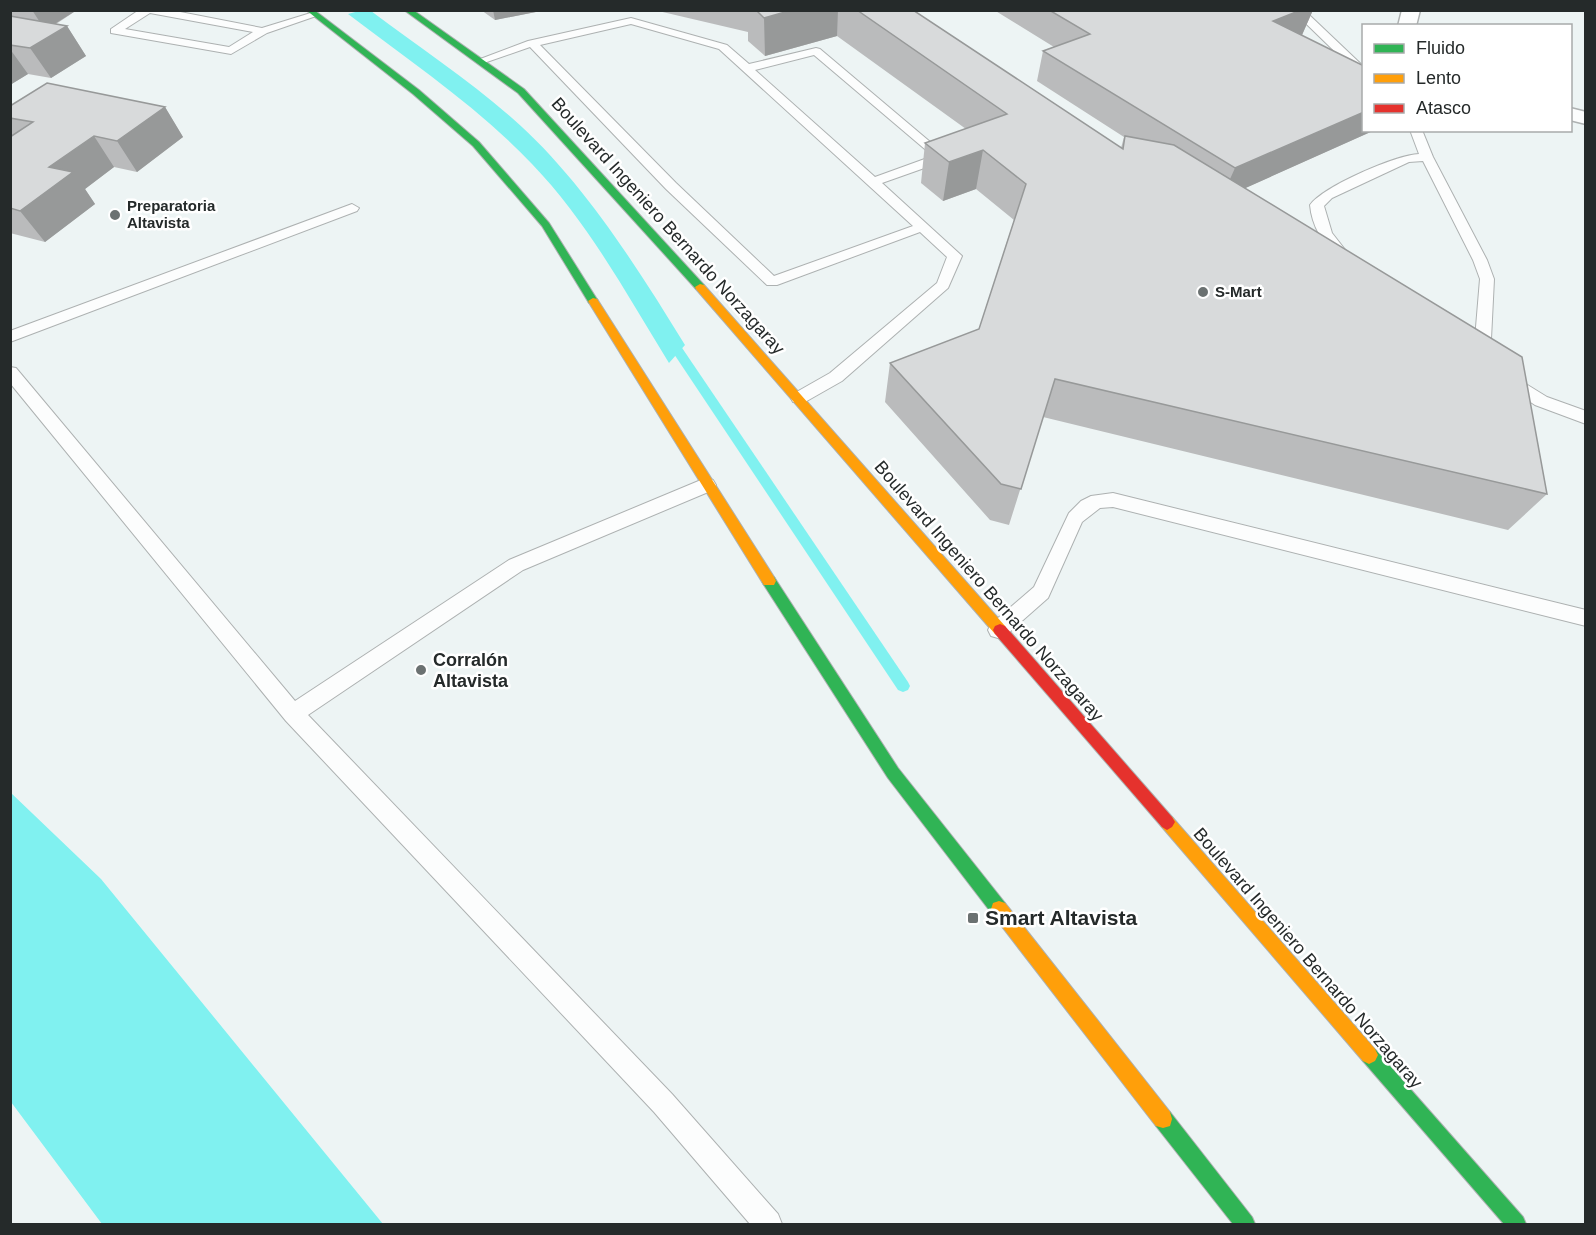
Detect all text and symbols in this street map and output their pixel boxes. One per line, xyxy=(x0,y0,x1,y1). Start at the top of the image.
legend xyxy=(1362,24,1572,132)
text: Fluido xyxy=(1416,38,1465,58)
text: Lento xyxy=(1416,68,1461,88)
street label: Boulevard Ingeniero Bernardo Norzagaray xyxy=(547,94,789,358)
text: Atasco xyxy=(1416,98,1471,118)
place label: Preparatoria Altavista xyxy=(127,197,216,231)
marker: Preparatoria Altavista xyxy=(108,208,122,222)
place label: S-Mart xyxy=(1215,283,1262,300)
marker: S-Mart xyxy=(1196,285,1210,299)
street label: Boulevard Ingeniero Bernardo Norzagaray xyxy=(871,457,1107,725)
place label: Corralón Altavista xyxy=(433,650,509,691)
marker: Corralón Altavista xyxy=(414,663,428,677)
street label: Boulevard Ingeniero Bernardo Norzagaray xyxy=(1190,824,1426,1092)
place label: Smart Altavista xyxy=(985,906,1137,929)
marker: Smart Altavista xyxy=(966,911,980,925)

